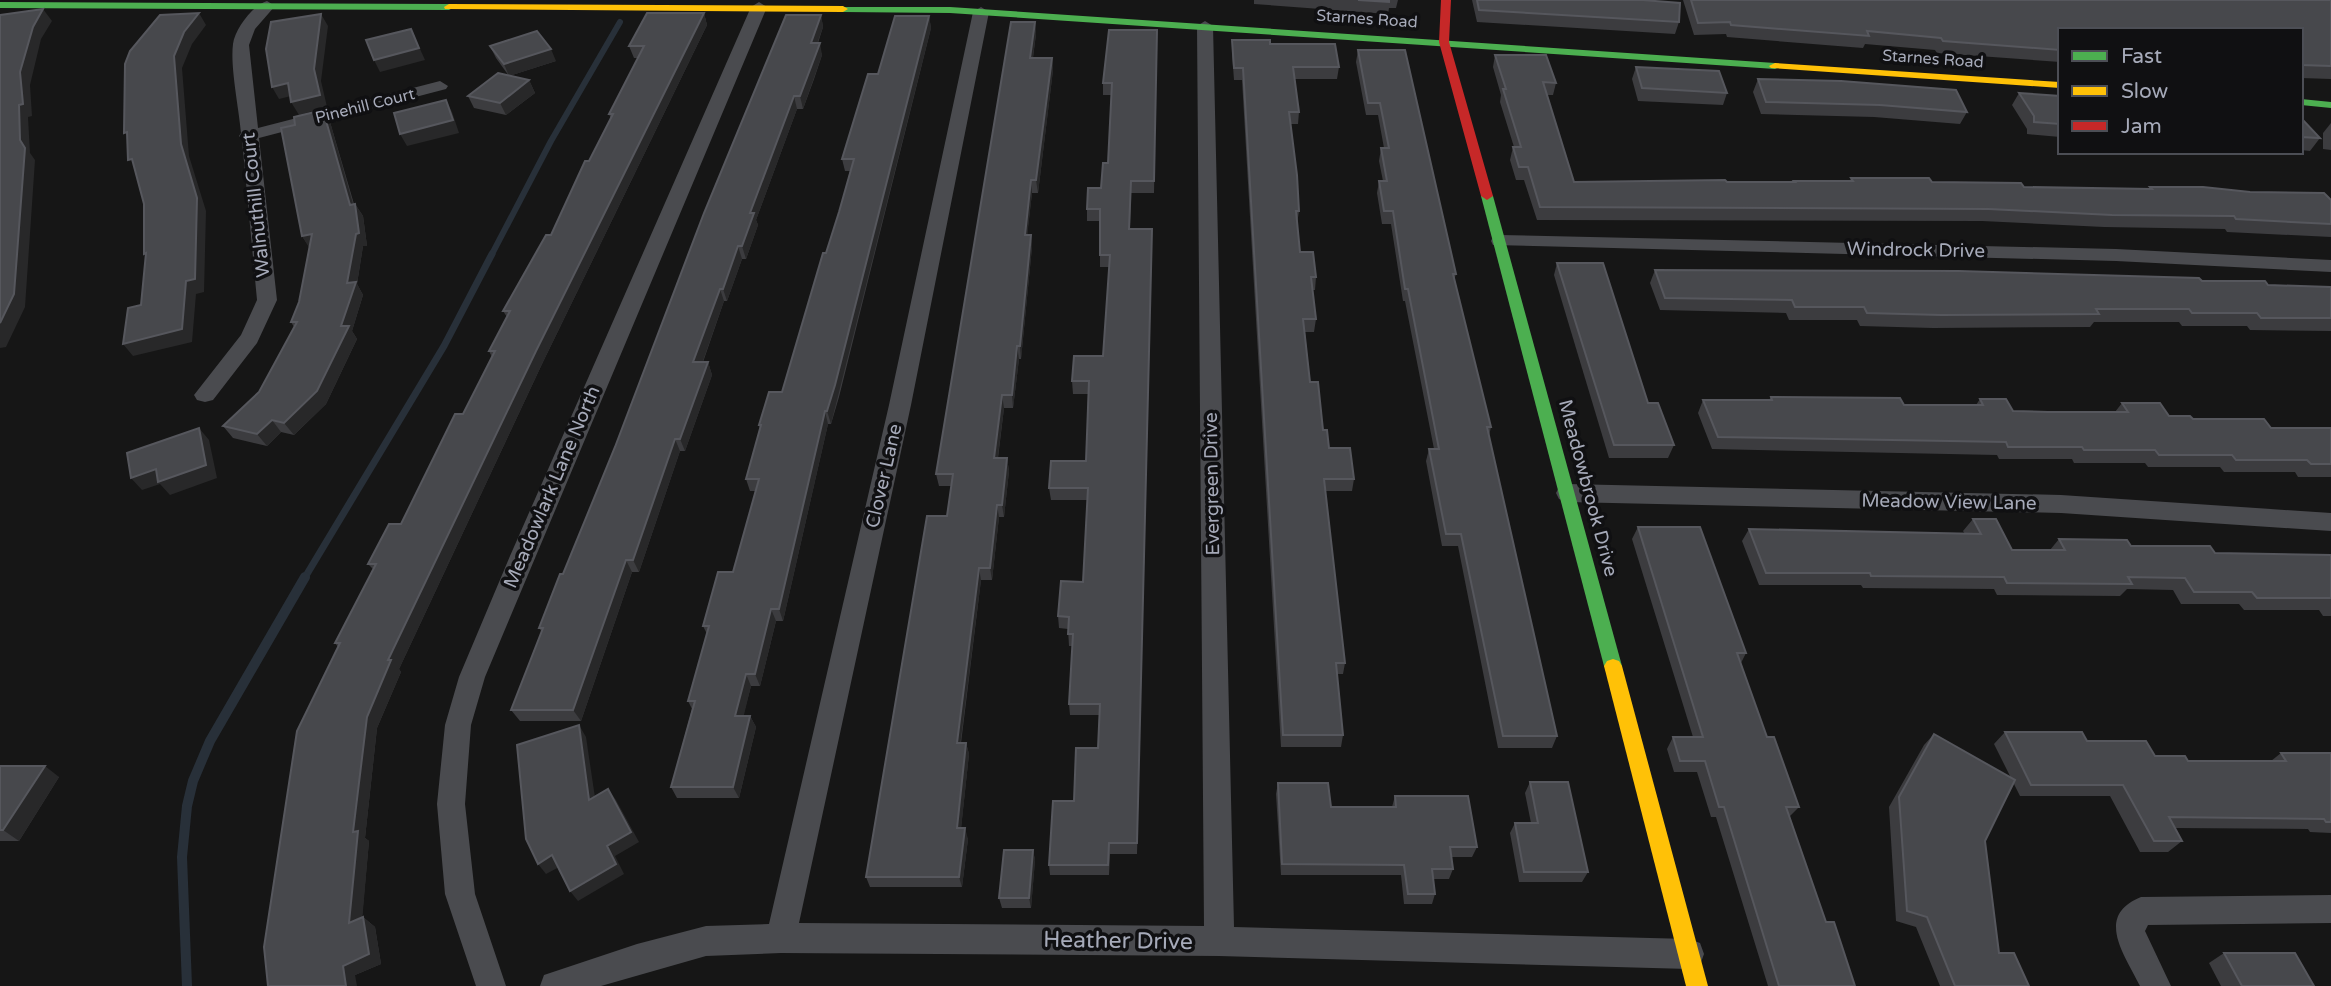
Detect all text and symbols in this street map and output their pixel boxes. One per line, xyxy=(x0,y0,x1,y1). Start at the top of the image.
street label: Starnes Road xyxy=(1316,5,1418,33)
legend xyxy=(2058,28,2303,154)
text: Fast xyxy=(2121,44,2162,69)
street label: Starnes Road xyxy=(1882,45,1984,73)
text: Slow xyxy=(2121,79,2169,104)
street label: Pinehill Court xyxy=(313,84,417,128)
text: Jam xyxy=(2121,114,2162,139)
street label: Walnuthill Court xyxy=(237,132,275,278)
street label: Windrock Drive xyxy=(1847,238,1985,262)
street label: Meadowlark Lane North xyxy=(499,383,605,591)
street label: Meadowbrook Drive xyxy=(1554,397,1622,579)
street label: Evergreen Drive xyxy=(1200,412,1224,556)
street label: Clover Lane xyxy=(861,422,907,530)
street label: Meadow View Lane xyxy=(1861,489,2037,515)
street label: Heather Drive xyxy=(1043,926,1193,956)

